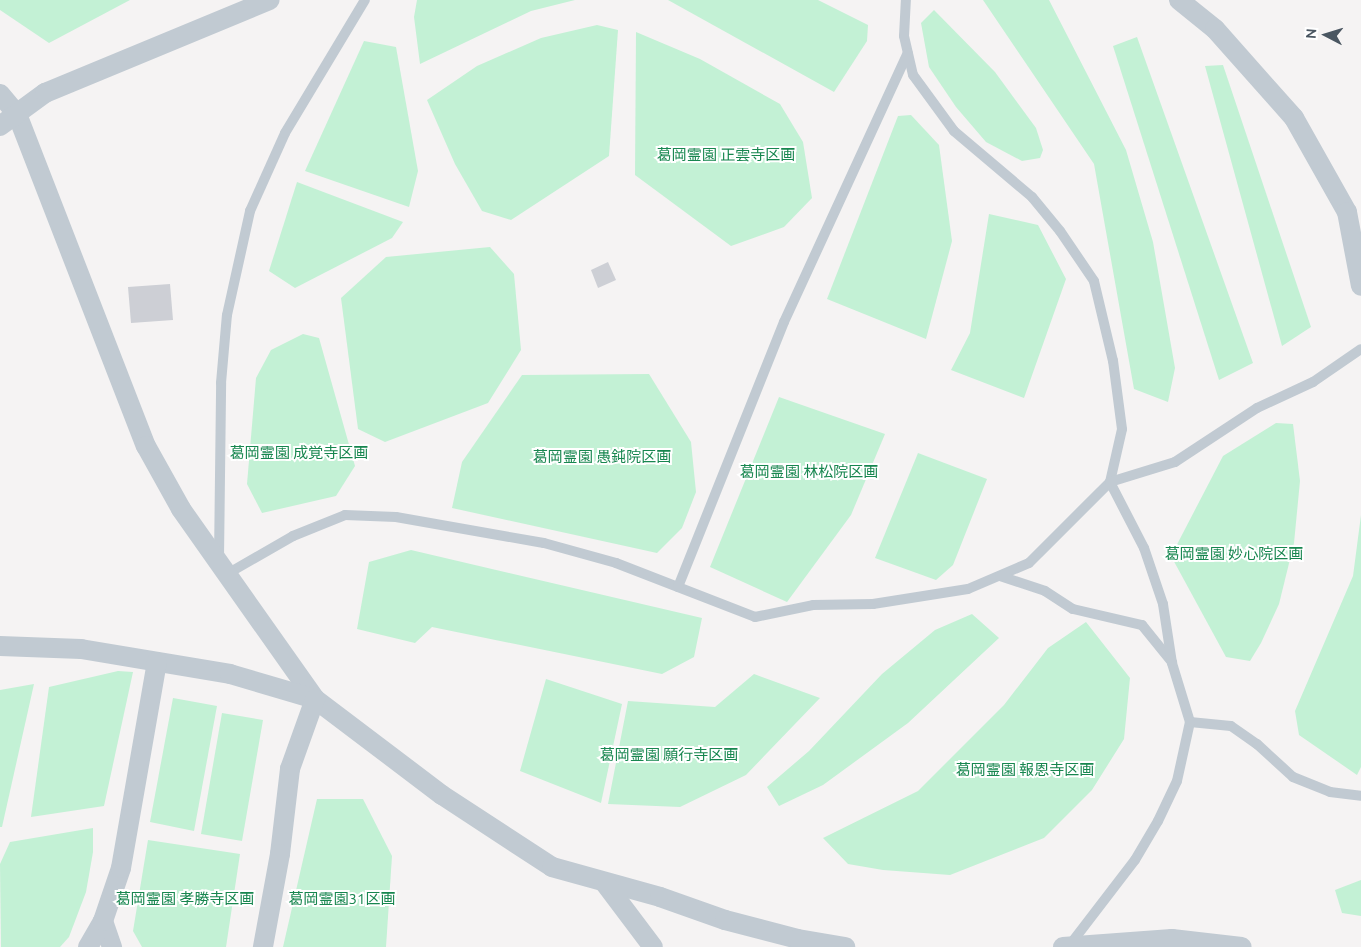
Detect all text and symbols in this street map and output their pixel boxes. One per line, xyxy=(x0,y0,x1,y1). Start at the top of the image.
north arrow xyxy=(1301,10,1351,60)
text: N xyxy=(1303,28,1319,40)
park label: 葛岡霊園 正雲寺区画 xyxy=(657,146,795,164)
park label: 葛岡霊園 成覚寺区画 xyxy=(230,444,368,462)
park label: 葛岡霊園 愚鈍院区画 xyxy=(533,448,671,466)
park label: 葛岡霊園 林松院区画 xyxy=(740,463,878,481)
park label: 葛岡霊園 妙心院区画 xyxy=(1165,545,1303,563)
park label: 葛岡霊園 願行寺区画 xyxy=(600,746,738,764)
park label: 葛岡霊園 報恩寺区画 xyxy=(956,761,1094,779)
park label: 葛岡霊園 孝勝寺区画 xyxy=(116,890,254,908)
park label: 葛岡霊園31区画 xyxy=(289,890,395,908)

